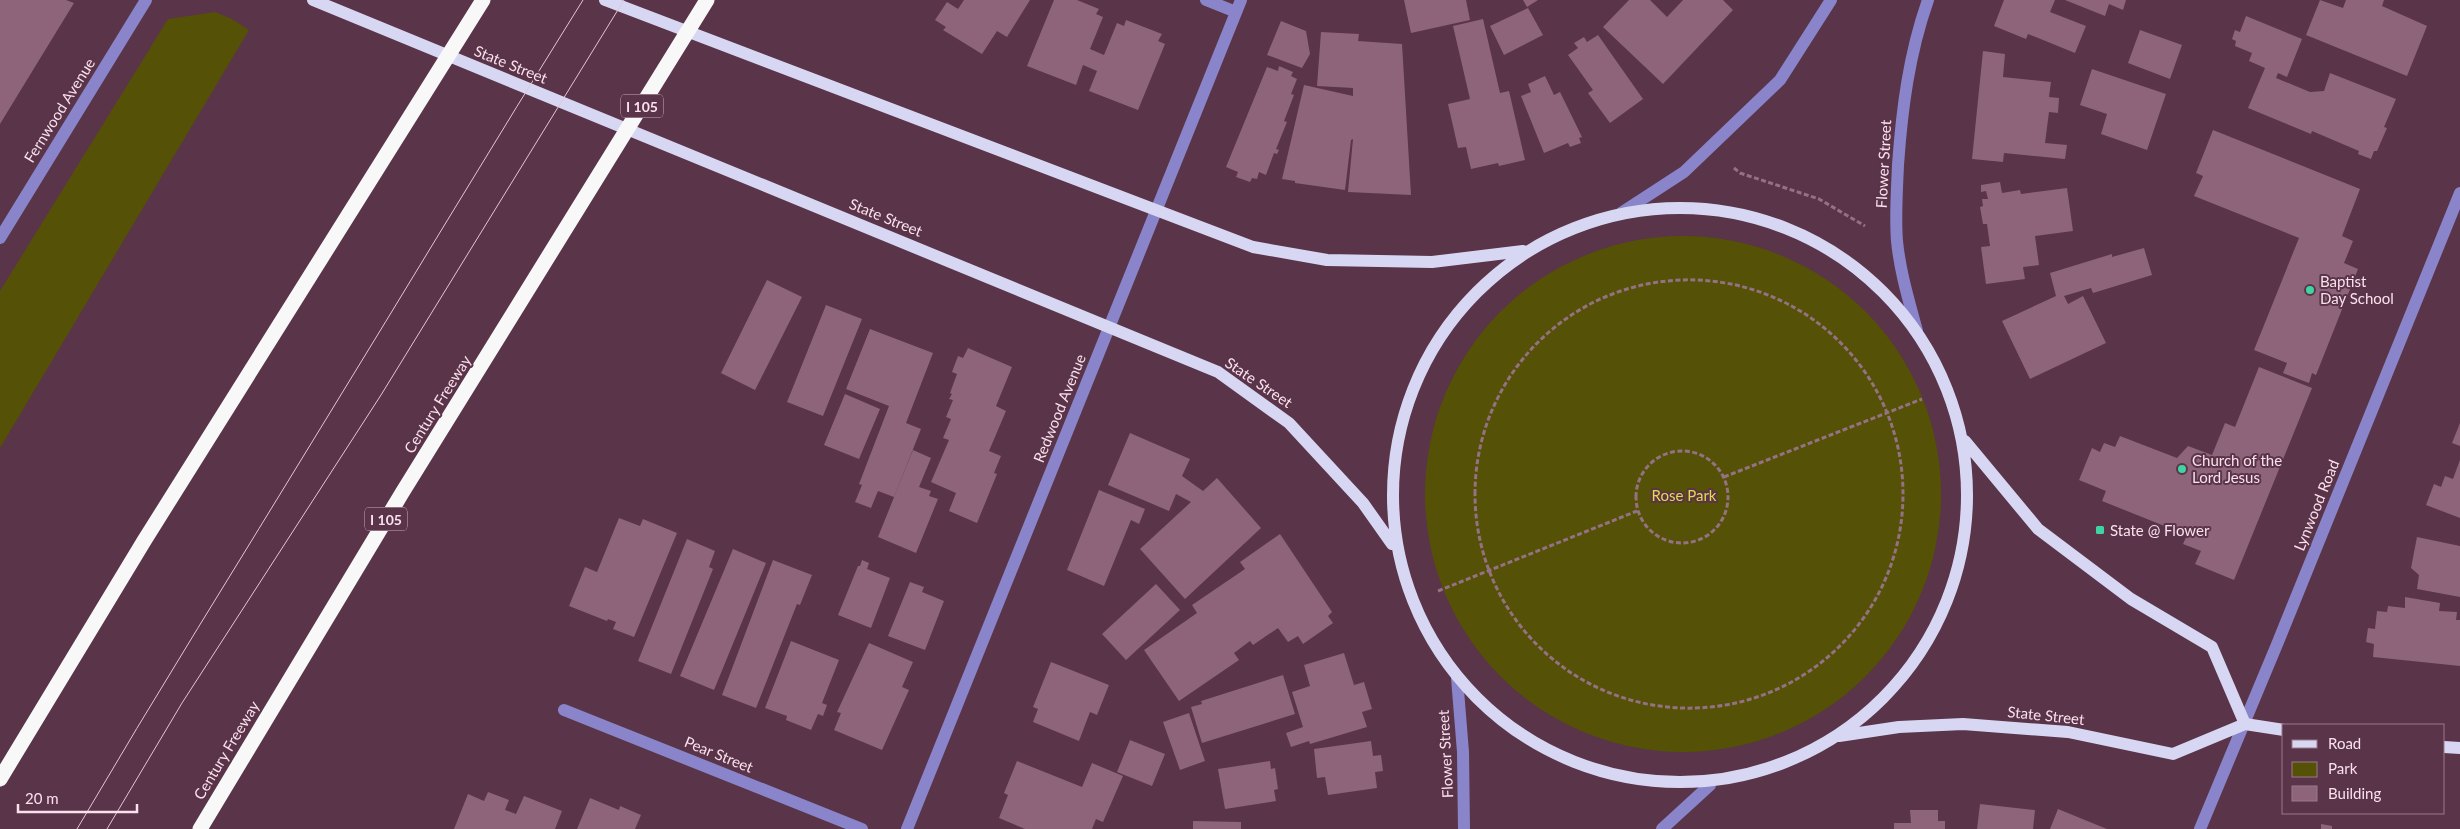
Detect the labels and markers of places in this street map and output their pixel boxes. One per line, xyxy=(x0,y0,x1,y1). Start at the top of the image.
place label: Baptist Day School xyxy=(2320,272,2394,307)
marker: Baptist Day School xyxy=(2304,284,2316,296)
place label: Church of the Lord Jesus xyxy=(2192,451,2282,486)
marker: Church of the Lord Jesus xyxy=(2176,463,2188,475)
place label: State @ Flower xyxy=(2110,521,2210,539)
marker: State @ Flower xyxy=(2094,524,2106,536)

